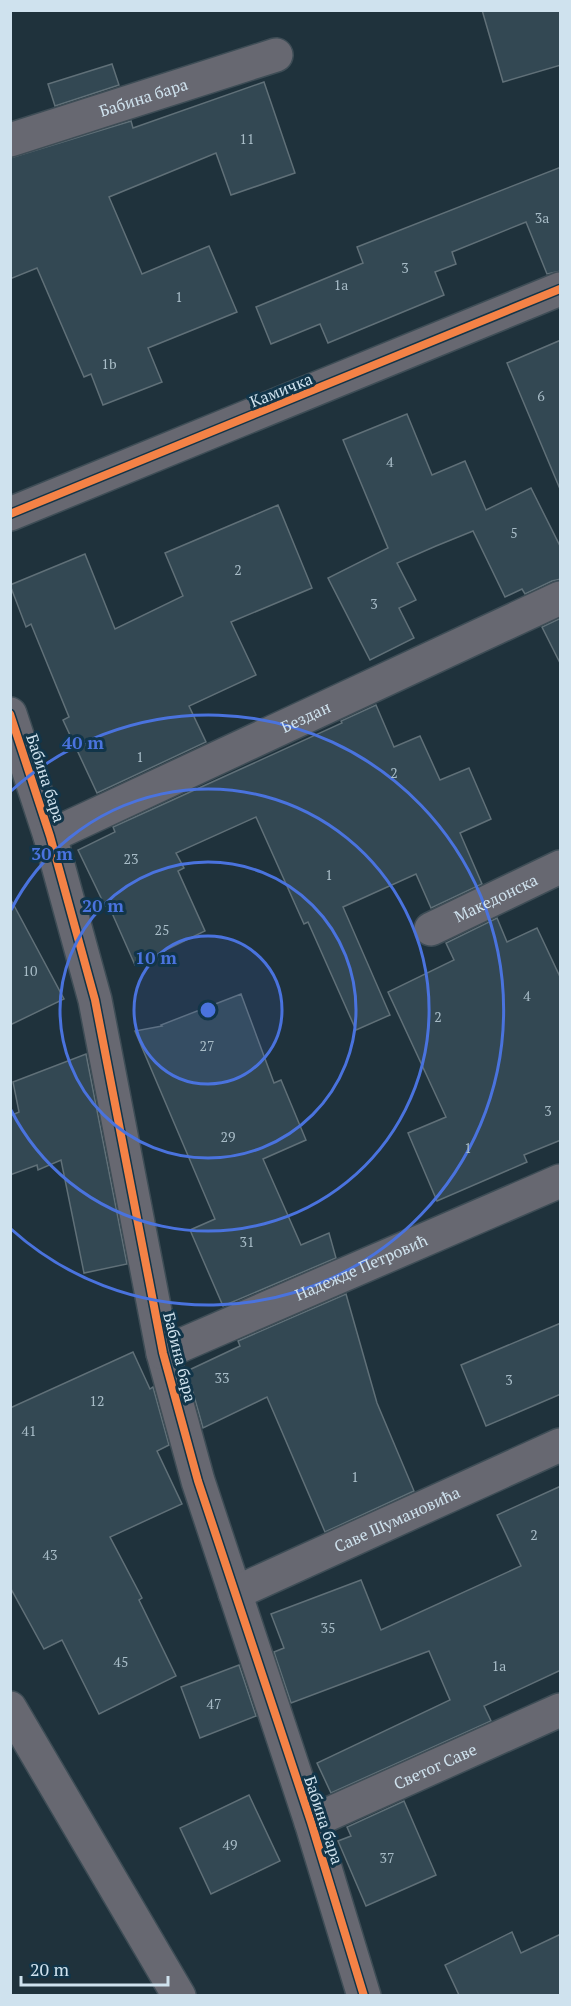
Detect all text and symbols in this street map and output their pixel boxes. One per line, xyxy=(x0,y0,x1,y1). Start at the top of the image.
street label: Бабина бара xyxy=(96,73,190,122)
house number: 11 xyxy=(240,129,254,148)
house number: 3a xyxy=(535,208,549,227)
house number: 3 xyxy=(401,258,409,277)
house number: 1a xyxy=(334,275,348,294)
house number: 1 xyxy=(175,287,183,306)
house number: 1b xyxy=(101,354,117,373)
street label: Камичка xyxy=(246,368,316,412)
house number: 6 xyxy=(537,386,545,405)
house number: 4 xyxy=(386,452,394,471)
house number: 5 xyxy=(510,523,518,542)
house number: 2 xyxy=(234,560,242,579)
house number: 3 xyxy=(370,594,378,613)
street label: Бездан xyxy=(277,696,334,738)
text: 40 m xyxy=(62,730,104,754)
street label: Бабина бара xyxy=(21,731,71,825)
house number: 1 xyxy=(136,747,144,766)
house number: 2 xyxy=(390,763,398,782)
text: 30 m xyxy=(31,841,73,865)
house number: 23 xyxy=(124,849,138,868)
house number: 1 xyxy=(325,865,333,884)
street label: Македонска xyxy=(450,868,541,927)
text: 20 m xyxy=(82,893,124,917)
house number: 25 xyxy=(155,920,169,939)
text: 10 m xyxy=(135,945,177,969)
house number: 10 xyxy=(23,961,37,980)
house number: 4 xyxy=(523,986,531,1005)
centre of rings xyxy=(198,1000,218,1020)
house number: 2 xyxy=(434,1007,442,1026)
house number: 27 xyxy=(200,1036,214,1055)
house number: 3 xyxy=(544,1101,552,1120)
house number: 29 xyxy=(221,1127,235,1146)
house number: 1 xyxy=(464,1138,472,1157)
street label: Надежде Петровић xyxy=(291,1228,432,1306)
house number: 31 xyxy=(240,1232,254,1251)
street label: Бабина бара xyxy=(158,1310,202,1404)
house number: 33 xyxy=(215,1368,229,1387)
house number: 3 xyxy=(505,1370,513,1389)
house number: 12 xyxy=(90,1391,104,1410)
house number: 41 xyxy=(22,1421,36,1440)
house number: 1 xyxy=(351,1467,359,1486)
street label: Саве Шумановића xyxy=(331,1481,463,1557)
house number: 2 xyxy=(530,1525,538,1544)
house number: 43 xyxy=(43,1545,57,1564)
house number: 35 xyxy=(321,1618,335,1637)
house number: 45 xyxy=(114,1652,128,1671)
house number: 1a xyxy=(492,1656,506,1675)
house number: 47 xyxy=(207,1694,221,1713)
street label: Светог Саве xyxy=(390,1738,480,1794)
street label: Бабина бара xyxy=(299,1773,349,1867)
house number: 49 xyxy=(223,1835,237,1854)
house number: 37 xyxy=(380,1848,394,1867)
scale bar xyxy=(21,1949,168,1987)
text: 20 m xyxy=(30,1957,70,1981)

